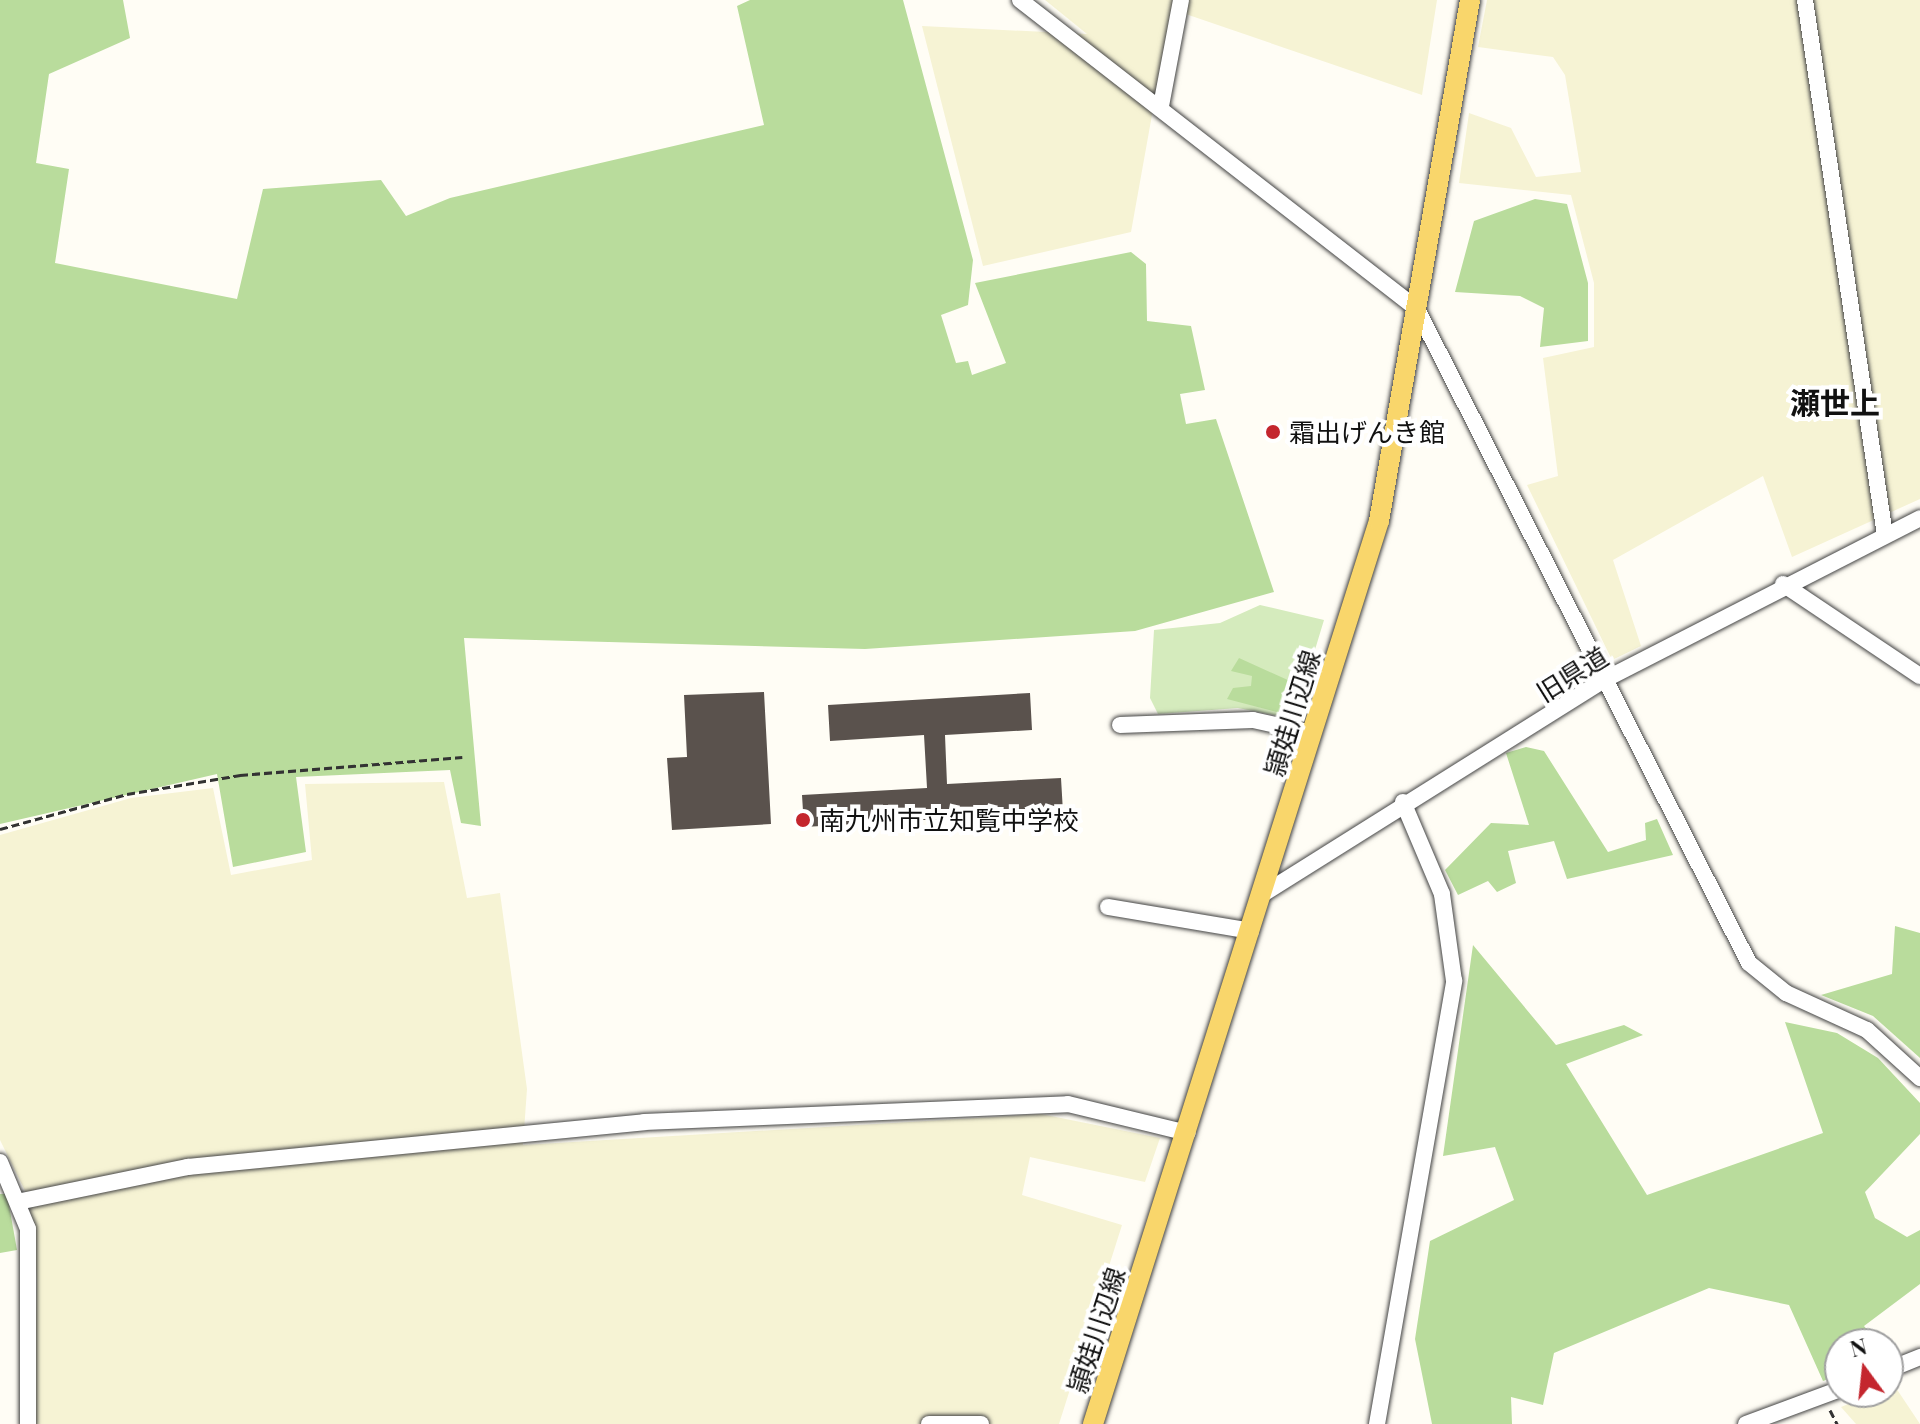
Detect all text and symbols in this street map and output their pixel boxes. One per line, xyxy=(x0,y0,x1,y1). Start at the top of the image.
district label: 瀬世上 xyxy=(1790,384,1880,420)
place label: 霜出げんき館 xyxy=(1289,416,1445,448)
marker: 霜出げんき館 xyxy=(1264,423,1282,441)
street label: 旧県道 xyxy=(1531,640,1613,708)
street label: 頴娃川辺線 xyxy=(1258,646,1326,780)
place label: 南九州市立知覧中学校 xyxy=(819,804,1079,836)
marker: 南九州市立知覧中学校 xyxy=(794,811,812,829)
street label: 頴娃川辺線 xyxy=(1061,1263,1131,1397)
north arrow xyxy=(1824,1328,1904,1408)
text: N xyxy=(1847,1330,1870,1363)

